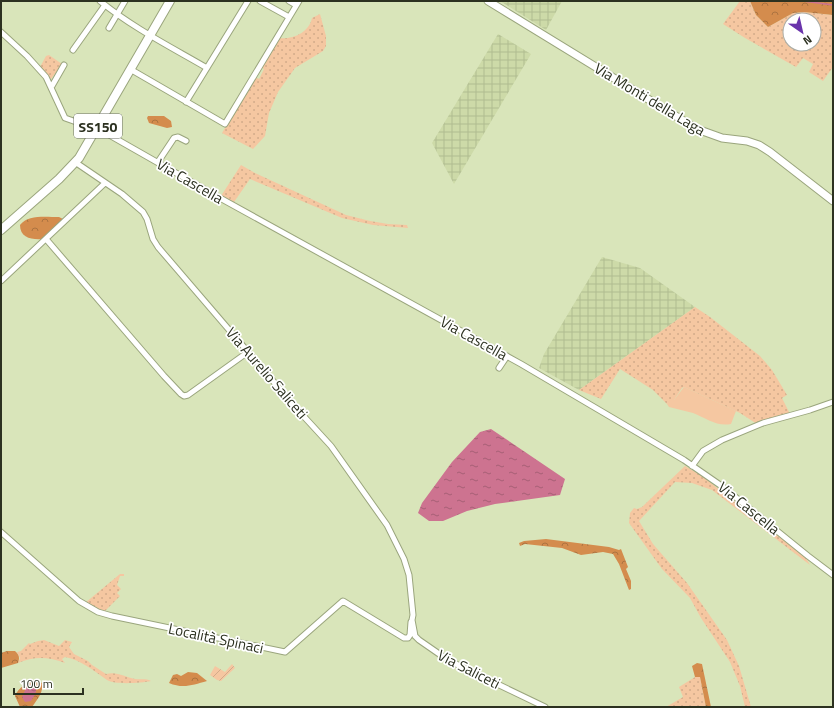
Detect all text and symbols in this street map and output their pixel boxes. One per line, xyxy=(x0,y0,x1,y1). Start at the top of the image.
north arrow xyxy=(782,12,822,52)
text: N xyxy=(800,32,815,49)
street label: Via Monti della Laga xyxy=(590,57,710,142)
road number: SS150 xyxy=(74,114,122,138)
street label: Via Cascella xyxy=(152,153,228,210)
street label: Via Cascella xyxy=(436,310,512,366)
street label: Via Aurelio Saliceti xyxy=(221,322,313,424)
street label: Via Cascella xyxy=(713,476,785,541)
street label: Località Spinaci xyxy=(166,617,266,659)
street label: Via Saliceti xyxy=(434,643,504,695)
scale bar xyxy=(14,670,83,696)
text: 100 m xyxy=(20,674,53,693)

